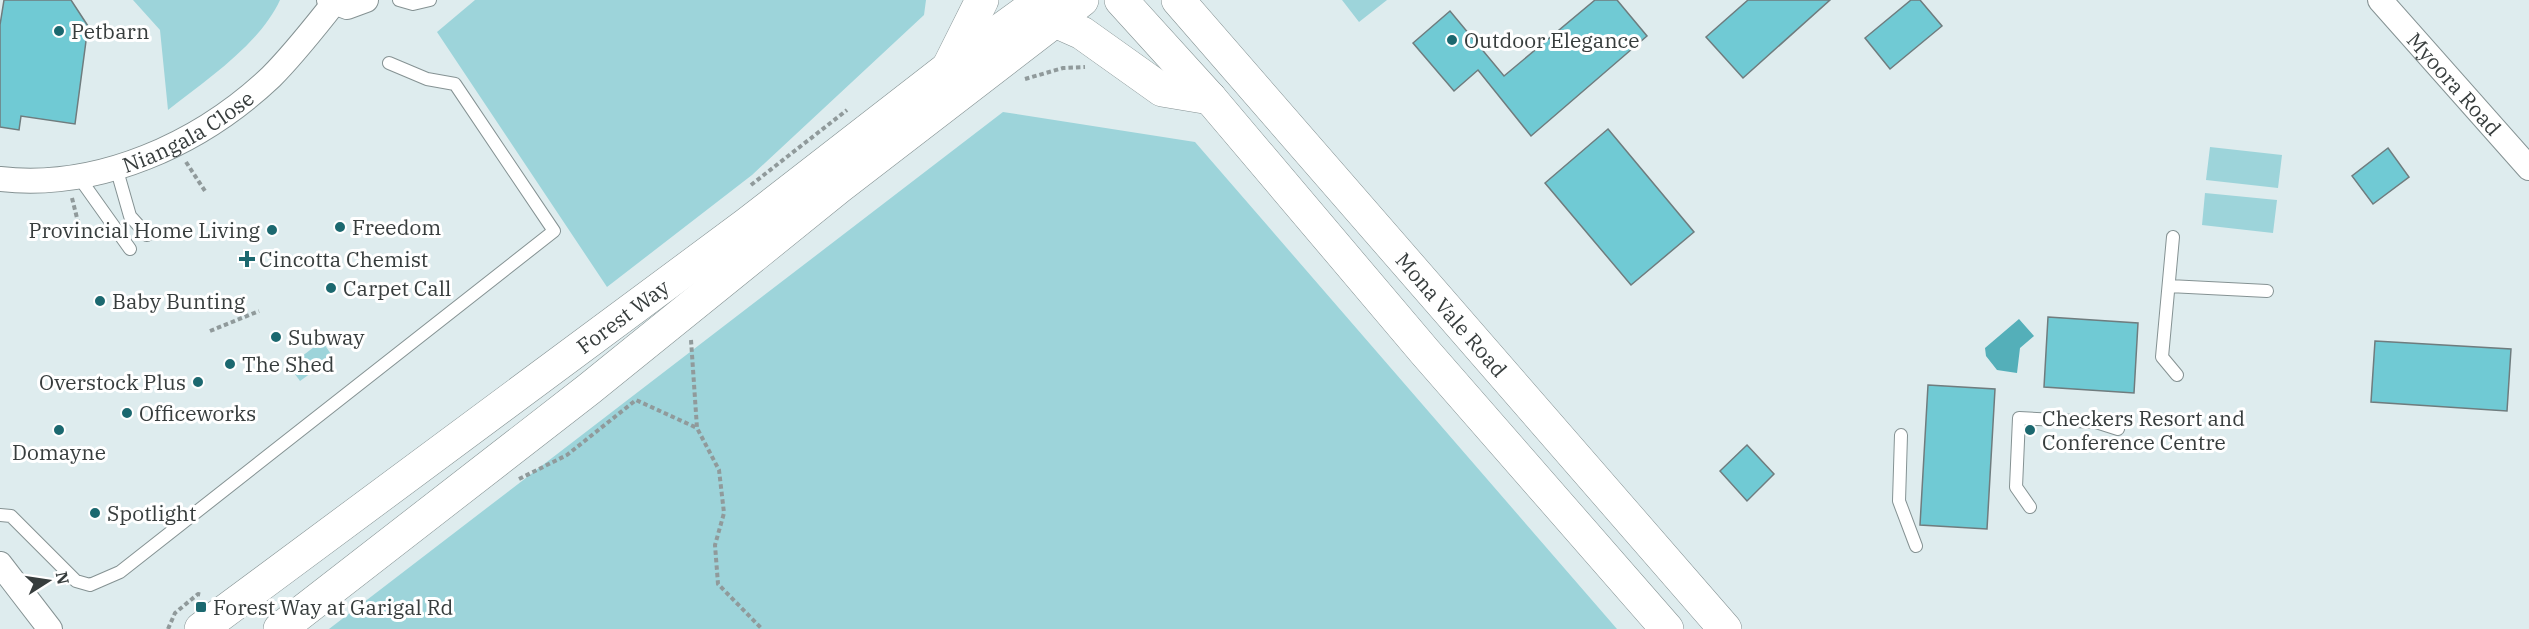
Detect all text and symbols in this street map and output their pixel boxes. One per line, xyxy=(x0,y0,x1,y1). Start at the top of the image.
place label: Petbarn xyxy=(71,17,149,45)
marker: Petbarn xyxy=(52,24,66,38)
place label: Outdoor Elegance xyxy=(1464,26,1639,54)
street label: Myoora Road xyxy=(2401,26,2508,142)
marker: Outdoor Elegance xyxy=(1445,33,1459,47)
street label: Niangala Close xyxy=(118,84,259,179)
place label: Freedom xyxy=(352,213,441,241)
place label: Provincial Home Living xyxy=(29,216,261,244)
marker: Freedom xyxy=(333,220,347,234)
marker: Provincial Home Living xyxy=(265,223,279,237)
place label: Cincotta Chemist xyxy=(259,245,428,273)
street label: Mona Vale Road xyxy=(1390,246,1514,383)
marker: Cincotta Chemist xyxy=(240,252,254,266)
street label: Forest Way xyxy=(571,272,675,360)
place label: Carpet Call xyxy=(343,274,451,302)
marker: Carpet Call xyxy=(324,281,338,295)
place label: Baby Bunting xyxy=(112,287,246,315)
marker: Baby Bunting xyxy=(93,294,107,308)
place label: Subway xyxy=(288,323,365,351)
marker: Subway xyxy=(269,330,283,344)
place label: The Shed xyxy=(242,350,335,378)
marker: The Shed xyxy=(223,357,237,371)
place label: Overstock Plus xyxy=(39,368,186,396)
marker: Overstock Plus xyxy=(191,375,205,389)
place label: Officeworks xyxy=(139,399,256,427)
place label: Checkers Resort and Conference Centre xyxy=(2042,404,2245,456)
marker: Officeworks xyxy=(120,406,134,420)
marker: Domayne xyxy=(52,423,66,437)
marker: Checkers Resort and Conference Centre xyxy=(2023,423,2037,437)
place label: Domayne xyxy=(12,438,106,466)
place label: Spotlight xyxy=(107,499,196,527)
marker: Spotlight xyxy=(88,506,102,520)
north arrow xyxy=(18,551,78,611)
text: N xyxy=(52,570,74,586)
place label: Forest Way at Garigal Rd xyxy=(213,593,454,621)
marker: Forest Way at Garigal Rd xyxy=(194,600,208,614)

